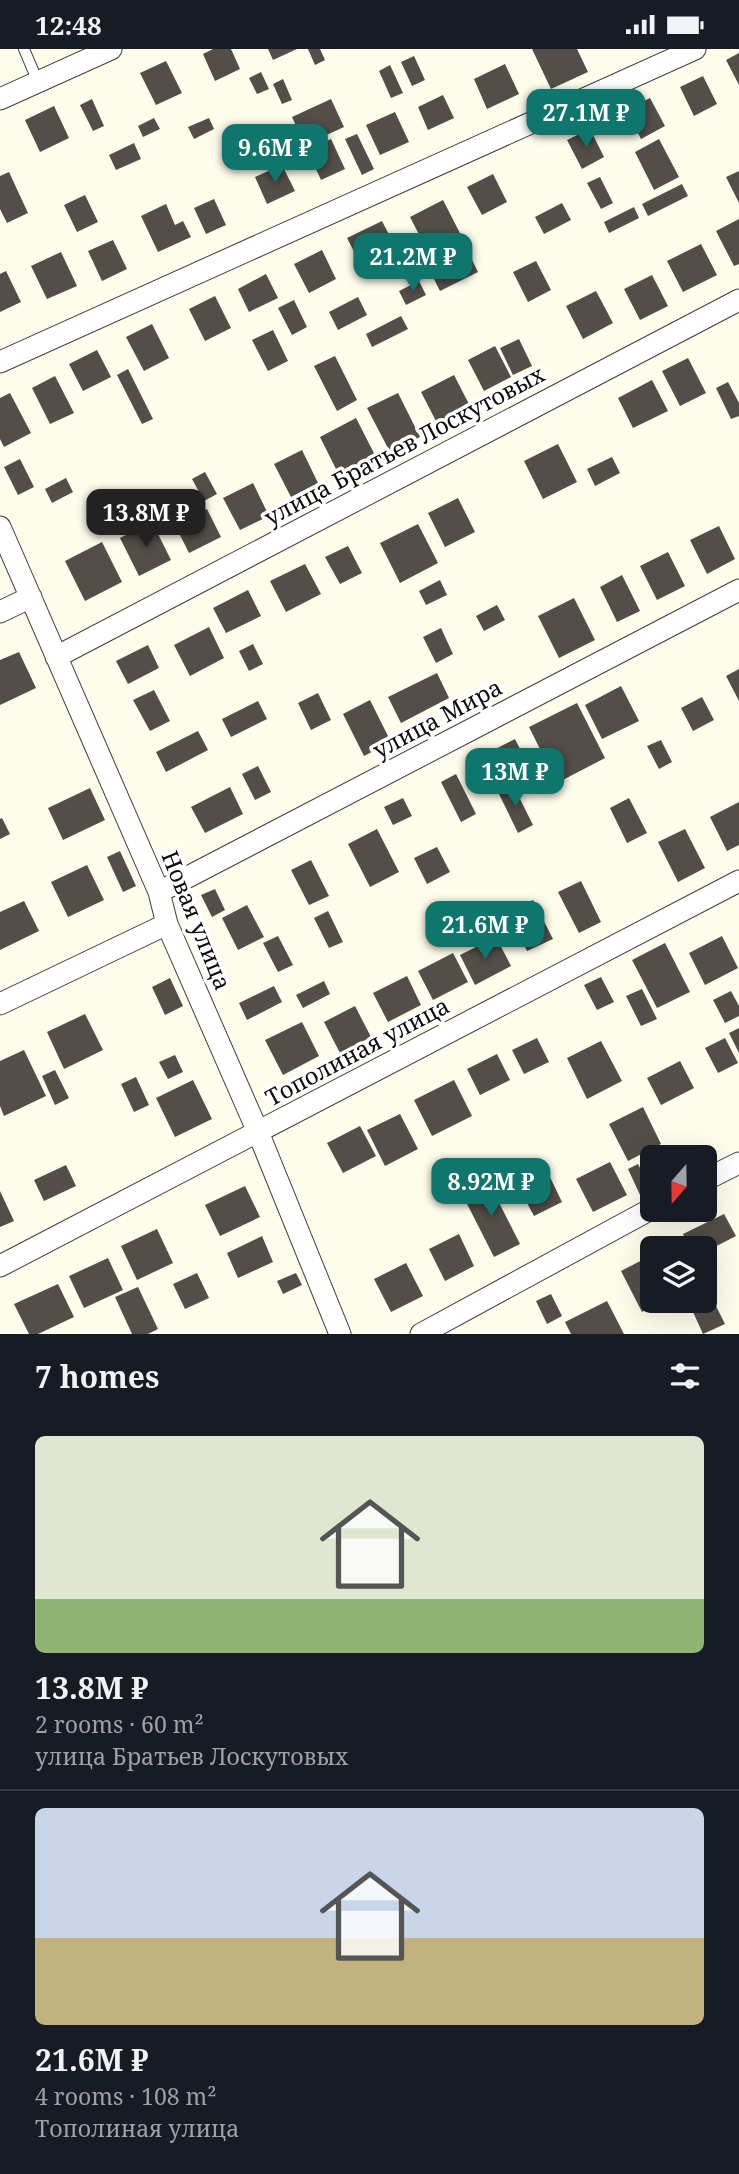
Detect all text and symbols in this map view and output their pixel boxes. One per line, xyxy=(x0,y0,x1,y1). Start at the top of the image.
text: 12:48 xyxy=(35,7,102,43)
pin: 27.1M ₽ xyxy=(521,90,651,149)
text: 27.1M ₽ xyxy=(542,96,630,128)
pin: 9.6M ₽ xyxy=(218,125,332,184)
text: 9.6M ₽ xyxy=(238,131,312,163)
pin: 21.2M ₽ xyxy=(348,233,478,293)
text: 21.2M ₽ xyxy=(369,240,457,272)
street label: улица Братьев Лоскутовых xyxy=(258,357,550,533)
pin: 13.8M ₽ xyxy=(81,489,211,549)
text: 13.8M ₽ xyxy=(102,496,190,528)
street label: улица Мира xyxy=(367,670,507,766)
pin: 13M ₽ xyxy=(466,749,564,808)
text: 13M ₽ xyxy=(481,755,549,787)
street label: Новая улица xyxy=(155,846,239,994)
pin: 21.6M ₽ xyxy=(420,901,550,961)
text: 21.6M ₽ xyxy=(441,908,529,940)
street label: Тополиная улица xyxy=(259,989,455,1113)
north arrow xyxy=(640,1145,718,1221)
map controls xyxy=(640,1145,717,1313)
pin: 8.92M ₽ xyxy=(426,1159,556,1218)
text: 8.92M ₽ xyxy=(447,1165,535,1197)
button: layers xyxy=(640,1236,717,1313)
text: 7 homes xyxy=(35,1356,159,1397)
icon: filters xyxy=(666,1357,704,1395)
icon: home xyxy=(307,1481,433,1607)
text: 13.8M ₽ xyxy=(35,1667,149,1708)
text: 2 rooms · 60 m² xyxy=(35,1708,204,1740)
text: улица Братьев Лоскутовых xyxy=(35,1740,348,1772)
icon: home xyxy=(307,1853,433,1979)
text: 21.6M ₽ xyxy=(35,2039,149,2080)
text: 4 rooms · 108 m² xyxy=(35,2080,217,2112)
text: Тополиная улица xyxy=(35,2112,239,2144)

